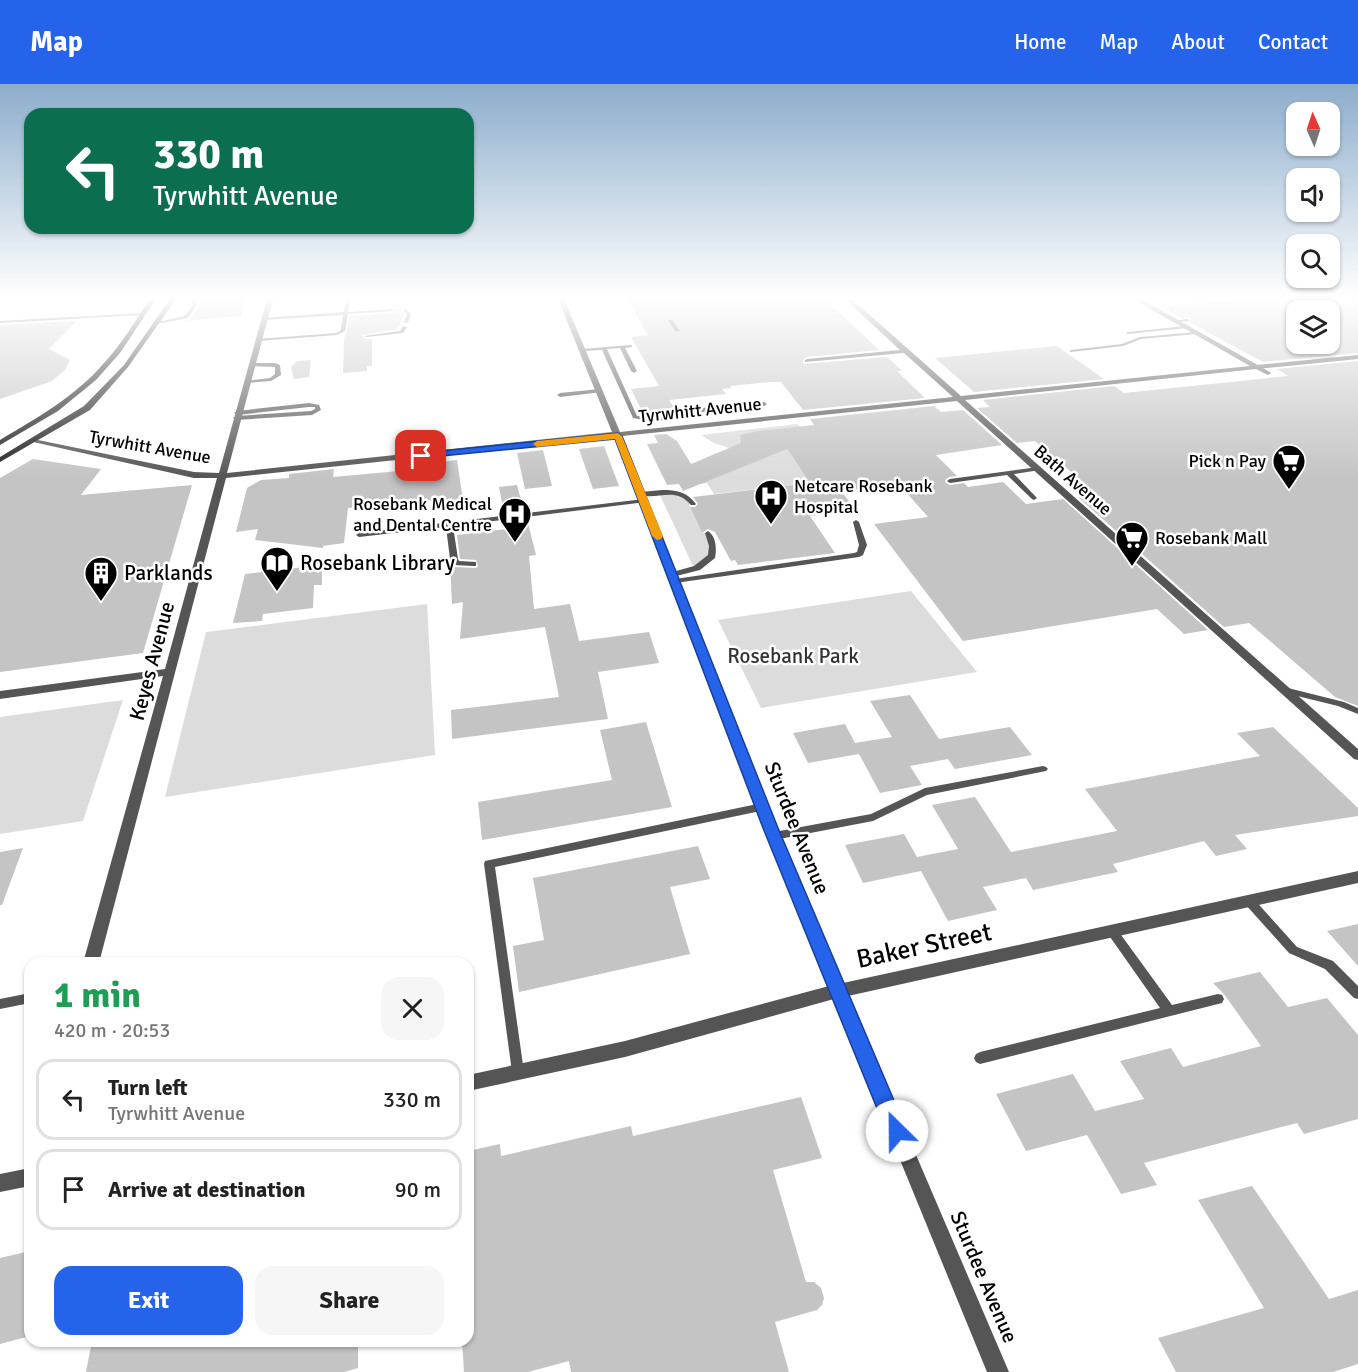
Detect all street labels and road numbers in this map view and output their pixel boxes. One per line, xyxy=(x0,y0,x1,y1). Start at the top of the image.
street label: Tyrwhitt Avenue xyxy=(637,393,763,427)
street label: Tyrwhitt Avenue xyxy=(87,425,213,469)
street label: Bath Avenue xyxy=(1029,440,1117,520)
street label: Keyes Avenue xyxy=(124,599,180,723)
street label: Sturdee Avenue xyxy=(759,758,835,898)
street label: Baker Street xyxy=(853,916,995,976)
street label: Sturdee Avenue xyxy=(945,1207,1023,1347)

